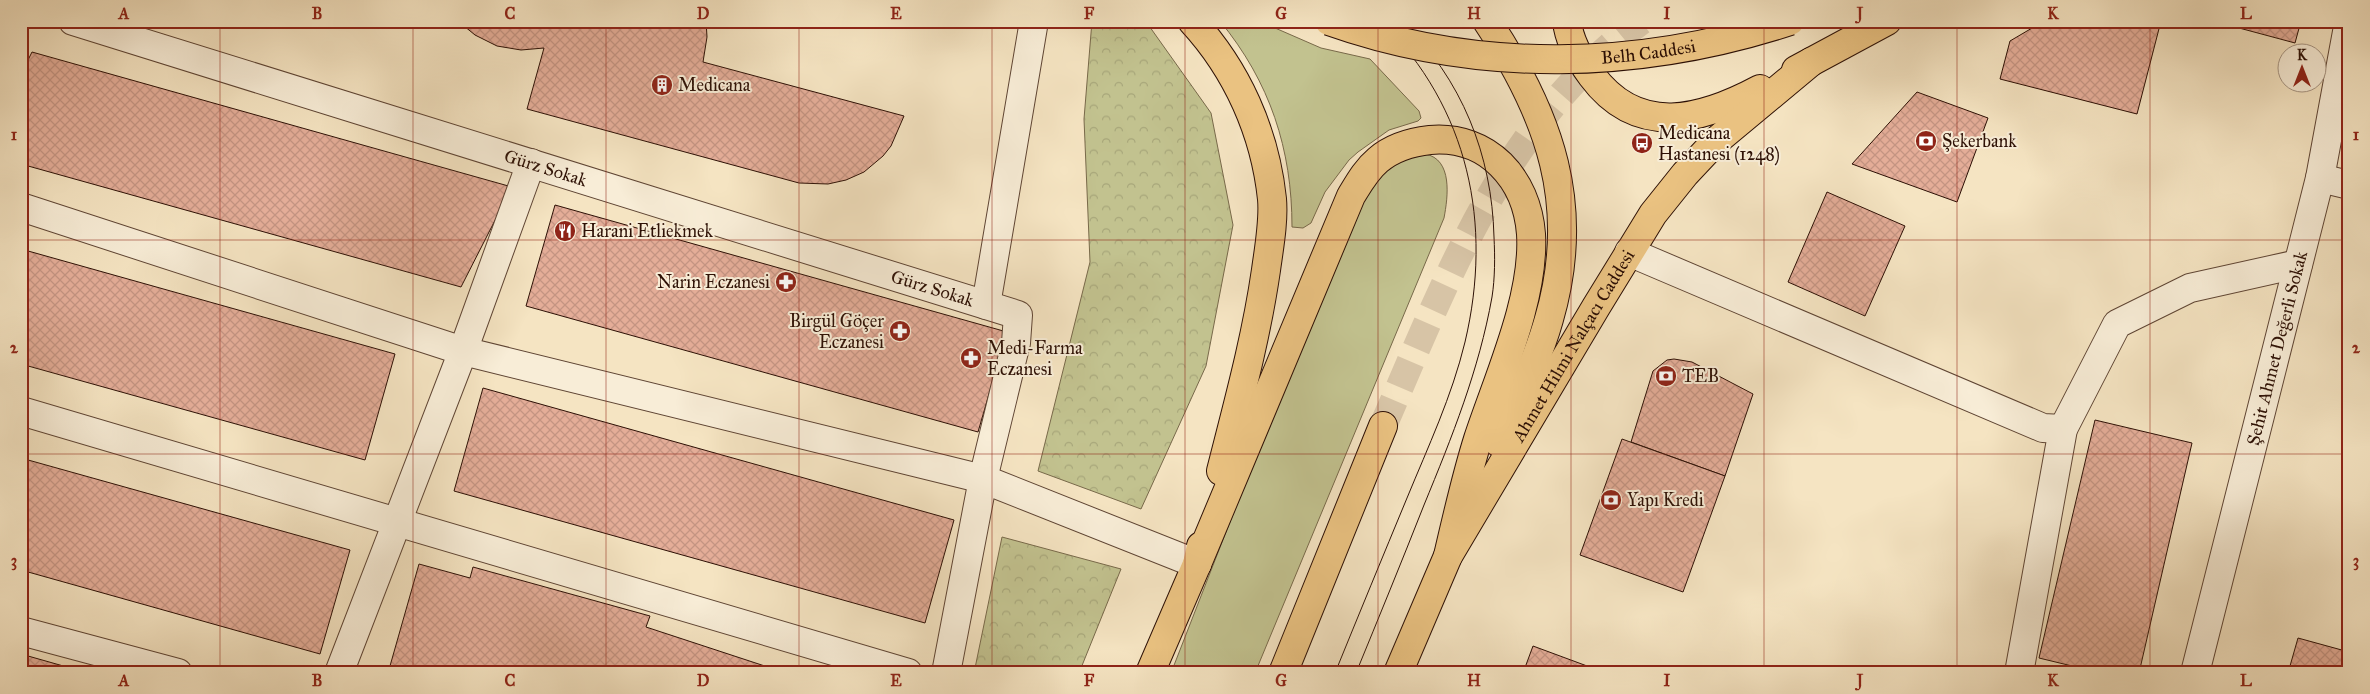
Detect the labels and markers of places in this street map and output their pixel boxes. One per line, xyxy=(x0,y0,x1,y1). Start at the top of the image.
building icon: Medicana xyxy=(650,73,674,97)
place label: Medicana xyxy=(678,74,751,96)
place label: Medicana Hastanesi (1248) xyxy=(1658,122,1780,166)
bank icon: Şekerbank xyxy=(1914,129,1938,153)
place label: Şekerbank xyxy=(1942,130,2017,152)
bus stop icon: Medicana Hastanesi (1248) xyxy=(1630,131,1654,155)
restaurant icon: Harani Etliekmek xyxy=(553,219,577,243)
place label: Harani Etliekmek xyxy=(581,220,713,242)
pharmacy icon: Narin Eczanesi xyxy=(774,270,798,294)
place label: Narin Eczanesi xyxy=(657,271,770,293)
place label: Birgül Göçer Eczanesi xyxy=(789,310,884,353)
pharmacy icon: Birgül Göçer Eczanesi xyxy=(888,319,912,343)
place label: Medi-Farma Eczanesi xyxy=(987,337,1083,380)
pharmacy icon: Medi-Farma Eczanesi xyxy=(959,346,983,370)
bank icon: TEB xyxy=(1654,364,1678,388)
place label: TEB xyxy=(1682,365,1719,387)
bank icon: Yapı Kredi xyxy=(1599,488,1623,512)
place label: Yapı Kredi xyxy=(1627,489,1704,511)

